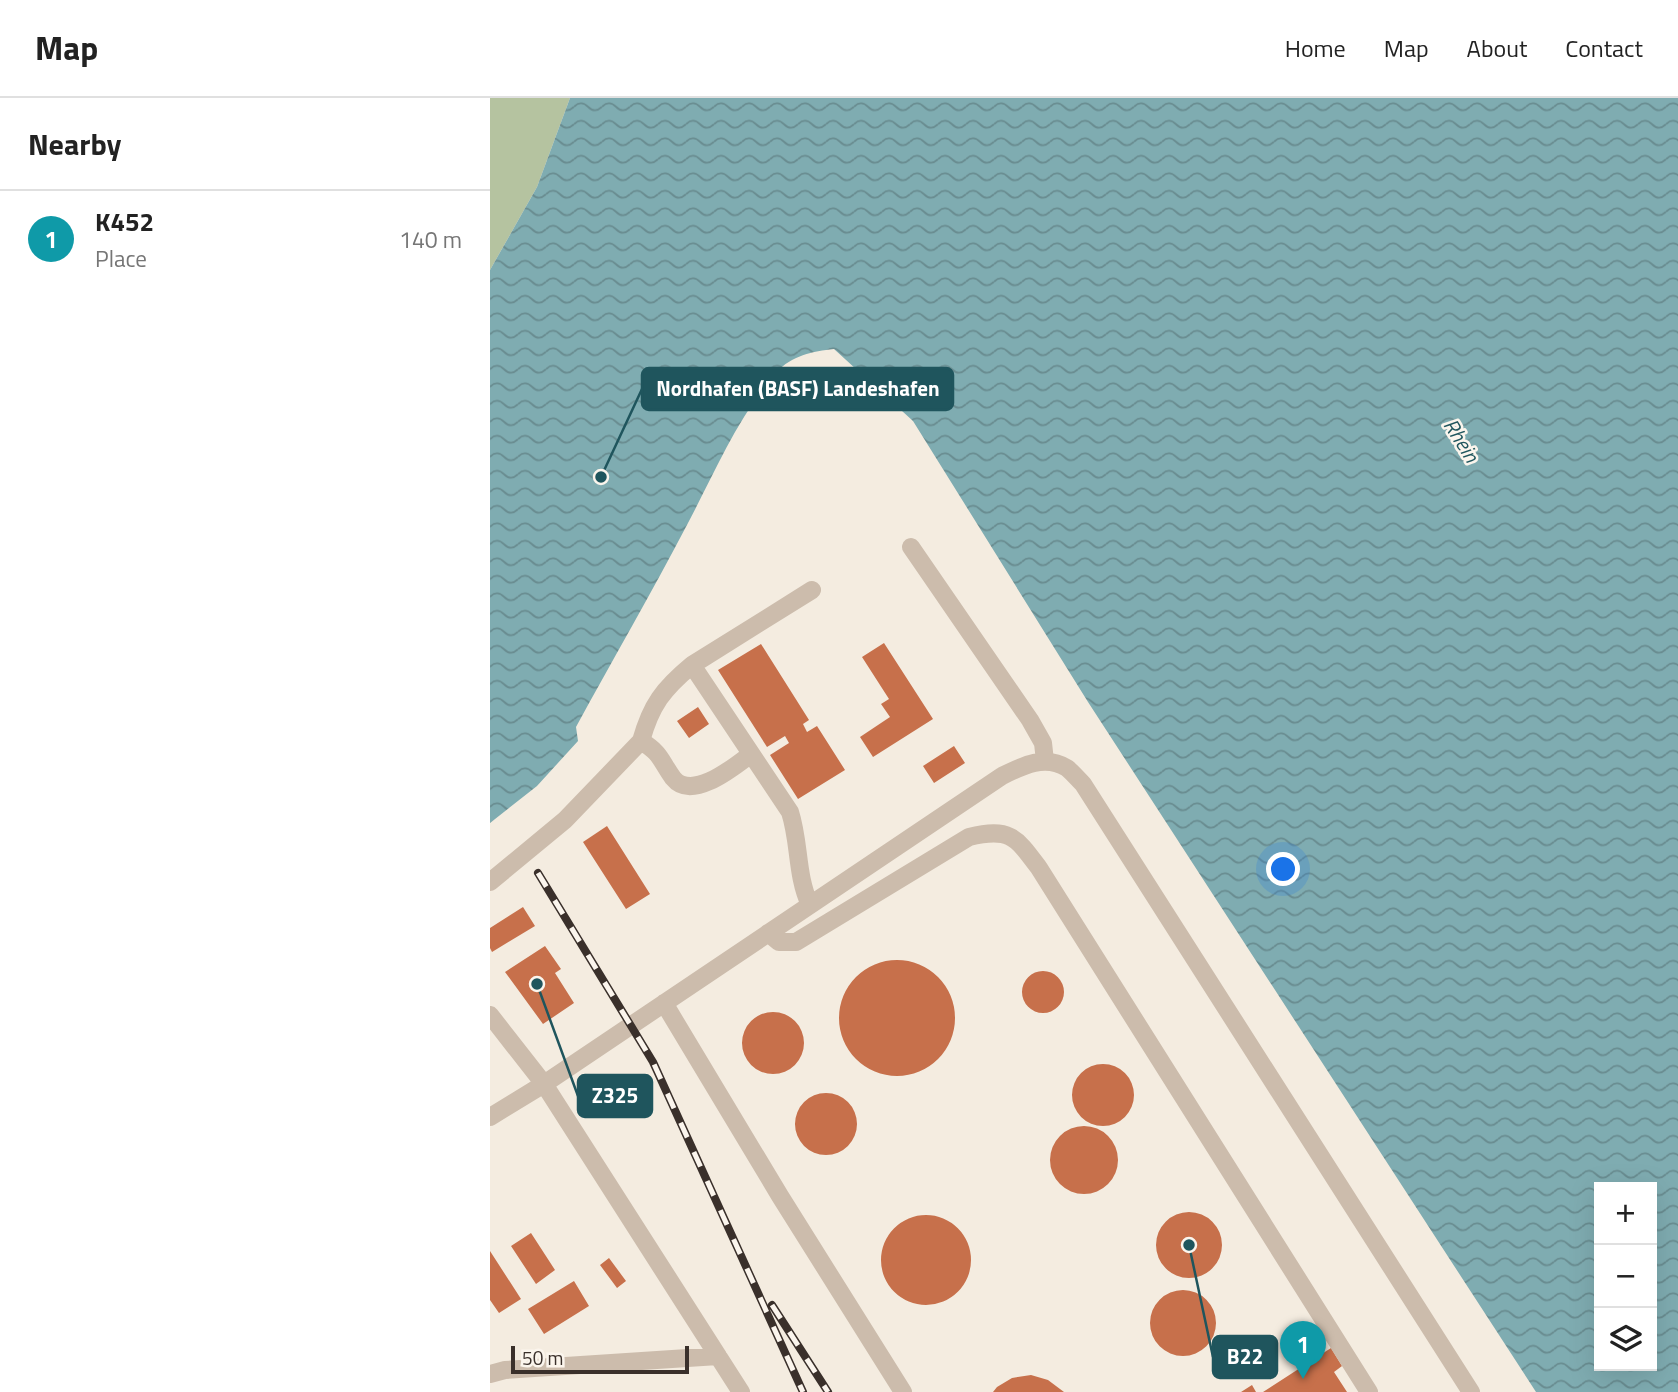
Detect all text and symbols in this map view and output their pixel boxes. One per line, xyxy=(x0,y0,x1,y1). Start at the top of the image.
text: Map xyxy=(35,23,98,73)
text: Home xyxy=(1285,30,1346,66)
text: Map xyxy=(1384,30,1429,66)
text: About xyxy=(1467,30,1527,66)
text: Contact xyxy=(1565,30,1643,66)
text: Nearby xyxy=(28,121,121,167)
text: K452 xyxy=(95,202,154,241)
text: 1 xyxy=(45,222,57,257)
text: 140 m xyxy=(399,222,462,257)
text: Place xyxy=(95,241,147,276)
callout: Nordhafen (BASF) Landeshafen xyxy=(642,368,953,410)
text: Nordhafen (BASF) Landeshafen xyxy=(656,372,940,404)
water label: Rhein xyxy=(1436,412,1488,469)
your location xyxy=(1266,852,1300,886)
callout: Z325 xyxy=(578,1075,652,1117)
text: Z325 xyxy=(592,1079,638,1111)
map controls xyxy=(1594,1182,1657,1371)
button: + xyxy=(1594,1182,1657,1245)
button: − xyxy=(1594,1245,1657,1308)
button: layers xyxy=(1594,1308,1657,1371)
pin: 1 xyxy=(1280,1321,1326,1379)
callout: B22 xyxy=(1213,1336,1277,1378)
text: B22 xyxy=(1227,1340,1263,1372)
scale bar xyxy=(511,1343,690,1375)
text: 50 m xyxy=(522,1343,563,1372)

